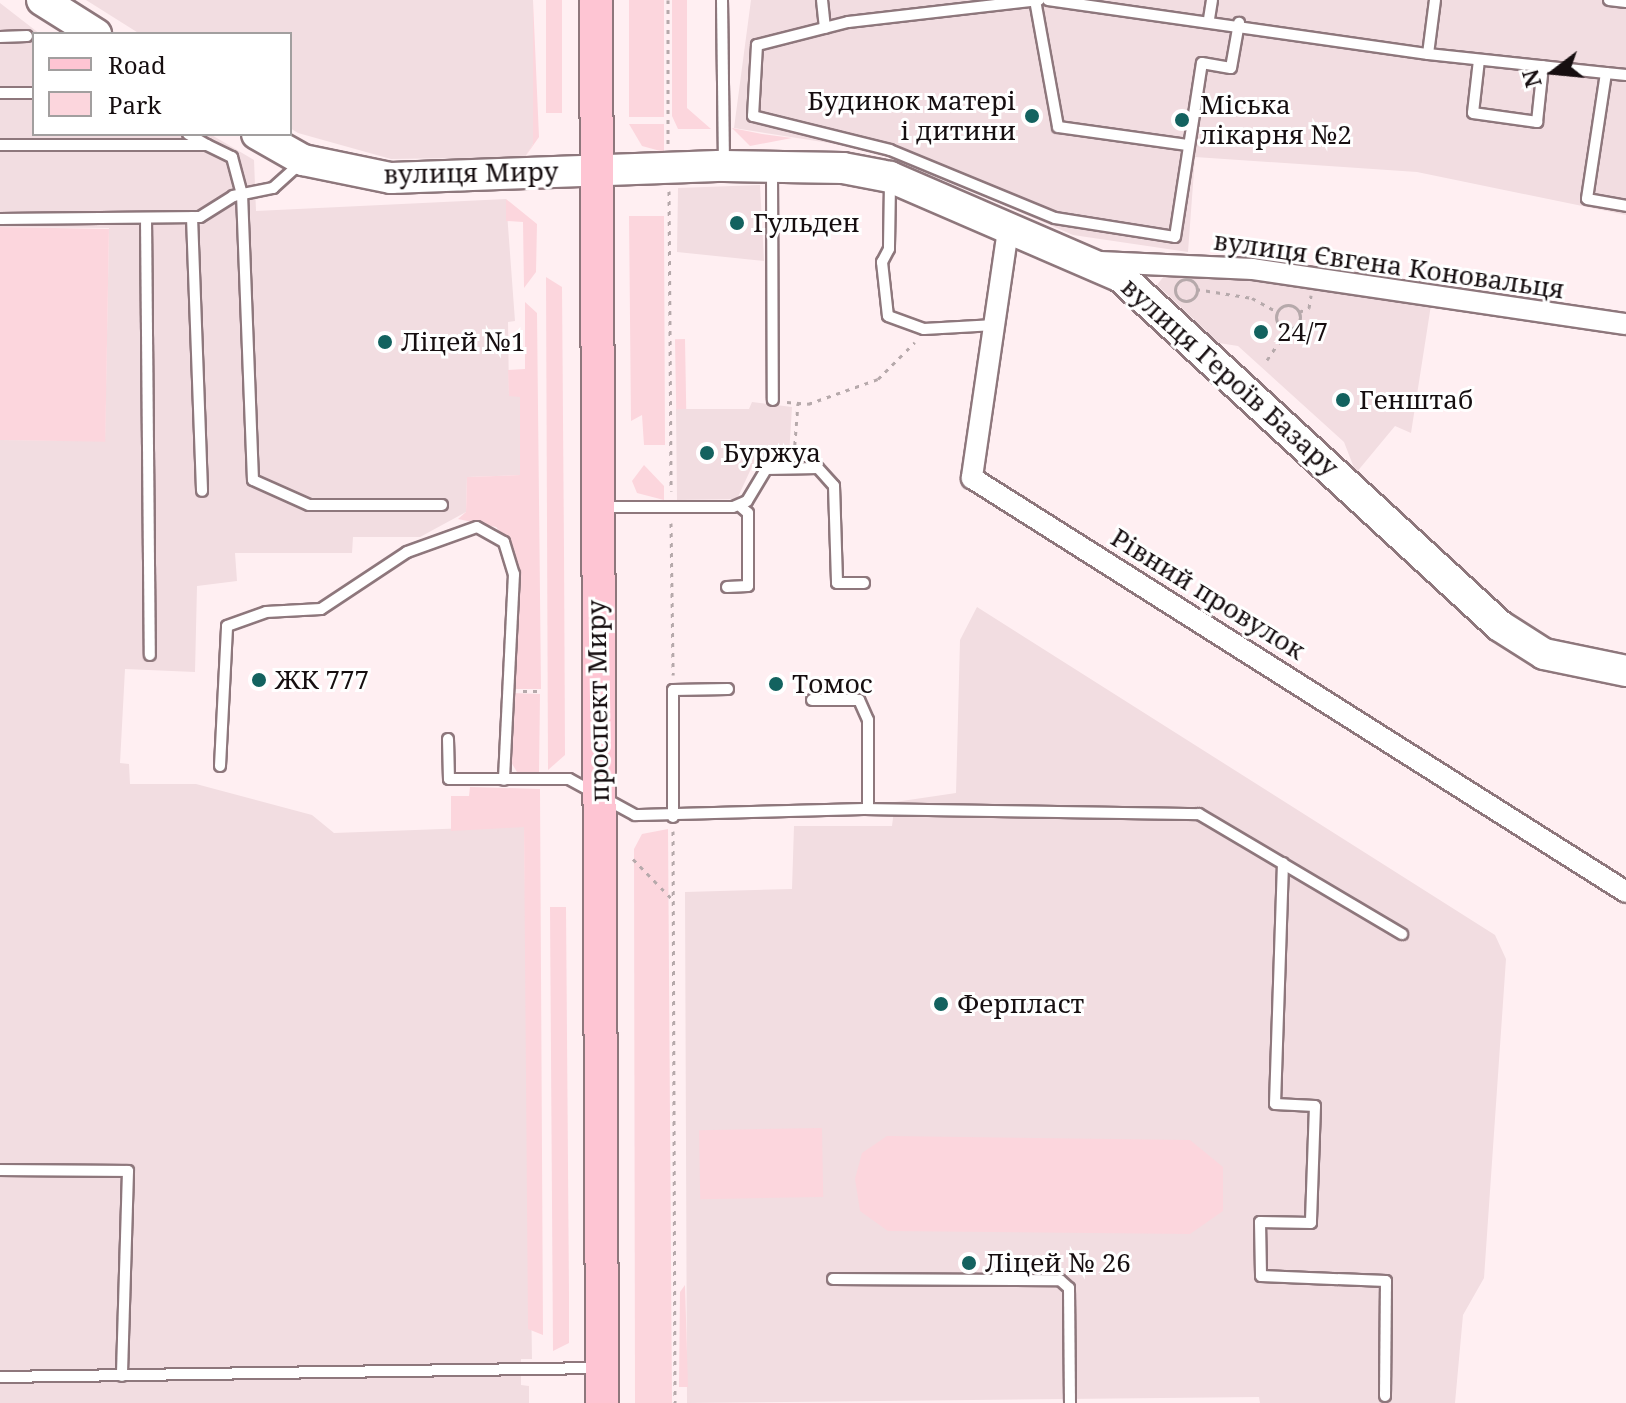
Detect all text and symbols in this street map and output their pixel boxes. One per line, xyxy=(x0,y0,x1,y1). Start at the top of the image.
legend xyxy=(32,32,292,136)
north arrow xyxy=(1514,32,1594,112)
text: Road xyxy=(108,48,166,81)
text: N xyxy=(1514,66,1548,91)
place label: Будинок матері і дитини xyxy=(807,85,1016,146)
text: Park xyxy=(108,88,161,121)
place label: Міська лікарня №2 xyxy=(1200,89,1352,150)
marker: Будинок матері і дитини xyxy=(1023,107,1041,125)
marker: Міська лікарня №2 xyxy=(1171,109,1193,131)
street label: вулиця Миру xyxy=(383,156,559,190)
place label: Гульден xyxy=(753,207,860,239)
marker: Гульден xyxy=(728,214,746,232)
street label: вулиця Євгена Коновальця xyxy=(1212,225,1566,305)
street label: вулиця Героїв Базару xyxy=(1115,271,1345,483)
place label: 24/7 xyxy=(1277,316,1328,348)
marker: 24/7 xyxy=(1252,323,1270,341)
place label: Ліцей №1 xyxy=(401,326,526,358)
marker: Ліцей №1 xyxy=(376,333,394,351)
place label: Генштаб xyxy=(1359,384,1473,416)
marker: Генштаб xyxy=(1334,391,1352,409)
place label: Буржуа xyxy=(723,437,821,469)
marker: Буржуа xyxy=(698,444,716,462)
street label: Рівний провулок xyxy=(1105,522,1311,666)
street label: проспект Миру xyxy=(581,600,615,802)
place label: ЖК 777 xyxy=(275,664,369,696)
place label: Томос xyxy=(792,668,872,700)
marker: ЖК 777 xyxy=(250,671,268,689)
marker: Томос xyxy=(767,675,785,693)
place label: Ферпласт xyxy=(957,988,1084,1020)
marker: Ферпласт xyxy=(932,995,950,1013)
place label: Ліцей № 26 xyxy=(985,1247,1131,1279)
marker: Ліцей № 26 xyxy=(960,1254,978,1272)

